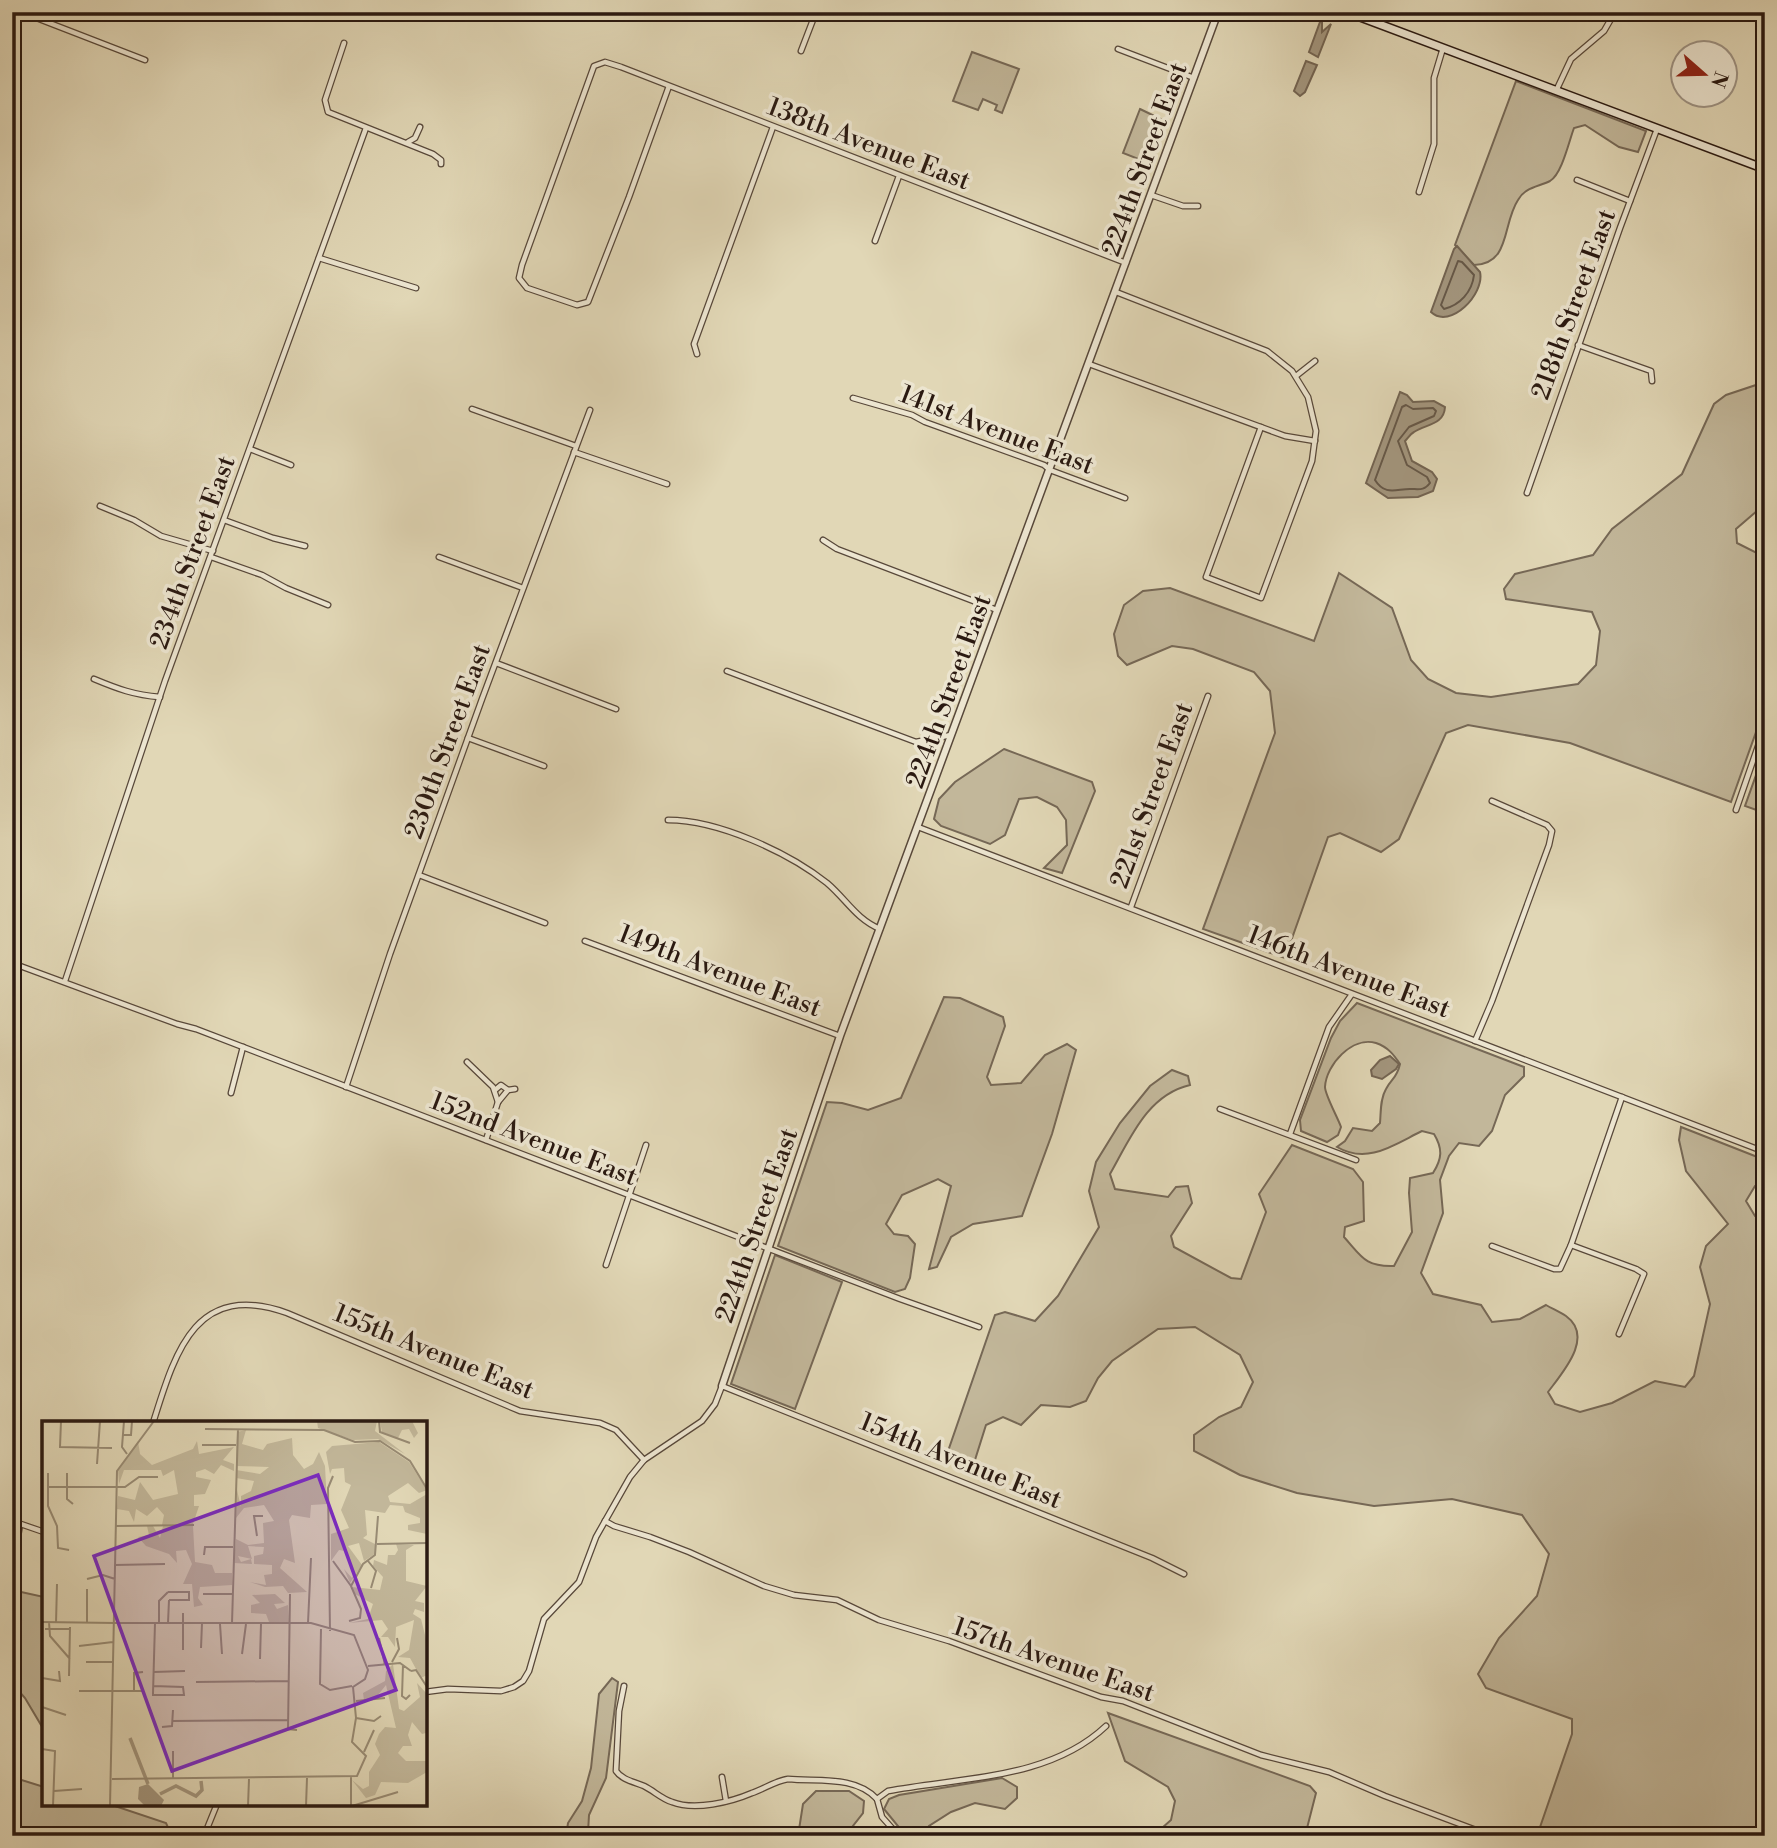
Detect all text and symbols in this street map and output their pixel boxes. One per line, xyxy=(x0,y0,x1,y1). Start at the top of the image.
north arrow xyxy=(1668,38,1738,108)
street label: 224th Street East xyxy=(1095,58,1195,260)
text: N xyxy=(1705,68,1733,91)
street label: 138th Avenue East xyxy=(763,90,975,197)
street label: 218th Street East xyxy=(1525,205,1623,404)
street label: 141st Avenue East xyxy=(895,378,1099,482)
street label: 234th Street East xyxy=(143,451,243,653)
street label: 224th Street East xyxy=(899,590,999,792)
street label: 230th Street East xyxy=(398,640,498,843)
street label: 221st Street East xyxy=(1104,698,1200,893)
street label: 149th Avenue East xyxy=(614,918,826,1024)
street label: 146th Avenue East xyxy=(1243,919,1455,1025)
street label: 152nd Avenue East xyxy=(426,1085,642,1193)
street label: 224th Street East xyxy=(709,1124,805,1327)
street label: 155th Avenue East xyxy=(329,1297,538,1407)
street label: 154th Avenue East xyxy=(855,1406,1066,1516)
inset map xyxy=(42,1421,427,1806)
street label: 157th Avenue East xyxy=(949,1610,1159,1709)

